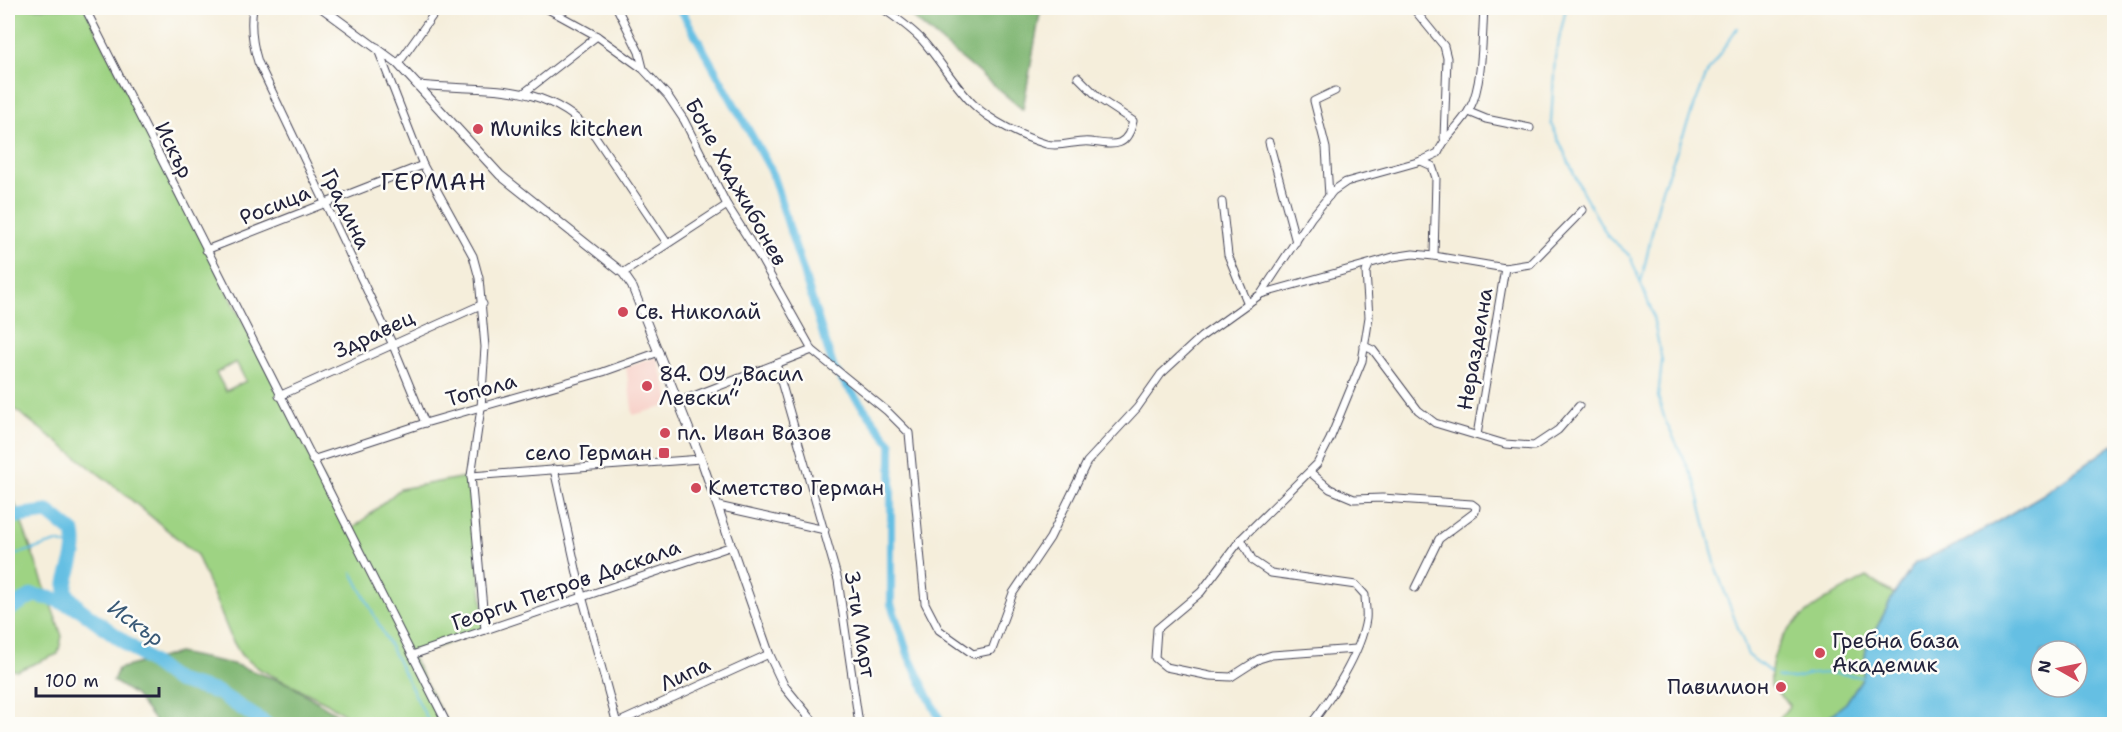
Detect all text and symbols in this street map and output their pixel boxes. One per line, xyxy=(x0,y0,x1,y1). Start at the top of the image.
street label: Боне Хаджибонев xyxy=(678,93,794,271)
place label: Muniks kitchen xyxy=(490,115,643,143)
street label: Искър xyxy=(148,117,200,183)
marker: Muniks kitchen xyxy=(471,122,485,136)
street label: Градина xyxy=(315,164,377,254)
district label: ГЕРМАН xyxy=(380,166,488,198)
street label: Росица xyxy=(235,178,315,232)
street label: Неразделна xyxy=(1450,286,1500,412)
place label: Св. Николай xyxy=(635,298,761,326)
street label: Здравец xyxy=(329,303,419,365)
marker: Св. Николай xyxy=(616,305,630,319)
place label: 84. ОУ „Васил Левски“ xyxy=(659,360,804,412)
street label: Топола xyxy=(442,367,520,413)
marker: 84. ОУ „Васил Левски“ xyxy=(640,379,654,393)
place label: пл. Иван Вазов xyxy=(677,419,831,447)
marker: пл. Иван Вазов xyxy=(658,426,672,440)
place label: село Герман xyxy=(525,439,652,467)
marker: село Герман xyxy=(657,446,671,460)
place label: Кметство Герман xyxy=(708,474,884,502)
marker: Кметство Герман xyxy=(689,481,703,495)
street label: Георги Петров Даскала xyxy=(448,533,684,637)
street label: 3-ти Март xyxy=(838,568,882,680)
water label: Искър xyxy=(102,593,170,653)
place label: Гребна база Академик xyxy=(1832,627,1959,679)
north arrow xyxy=(2029,639,2089,699)
marker: Гребна база Академик xyxy=(1813,646,1827,660)
street label: Липа xyxy=(655,650,715,698)
text: N xyxy=(2033,659,2056,675)
scale bar xyxy=(36,660,159,698)
text: 100 m xyxy=(45,669,99,693)
place label: Павилион xyxy=(1667,673,1769,701)
marker: Павилион xyxy=(1774,680,1788,694)

